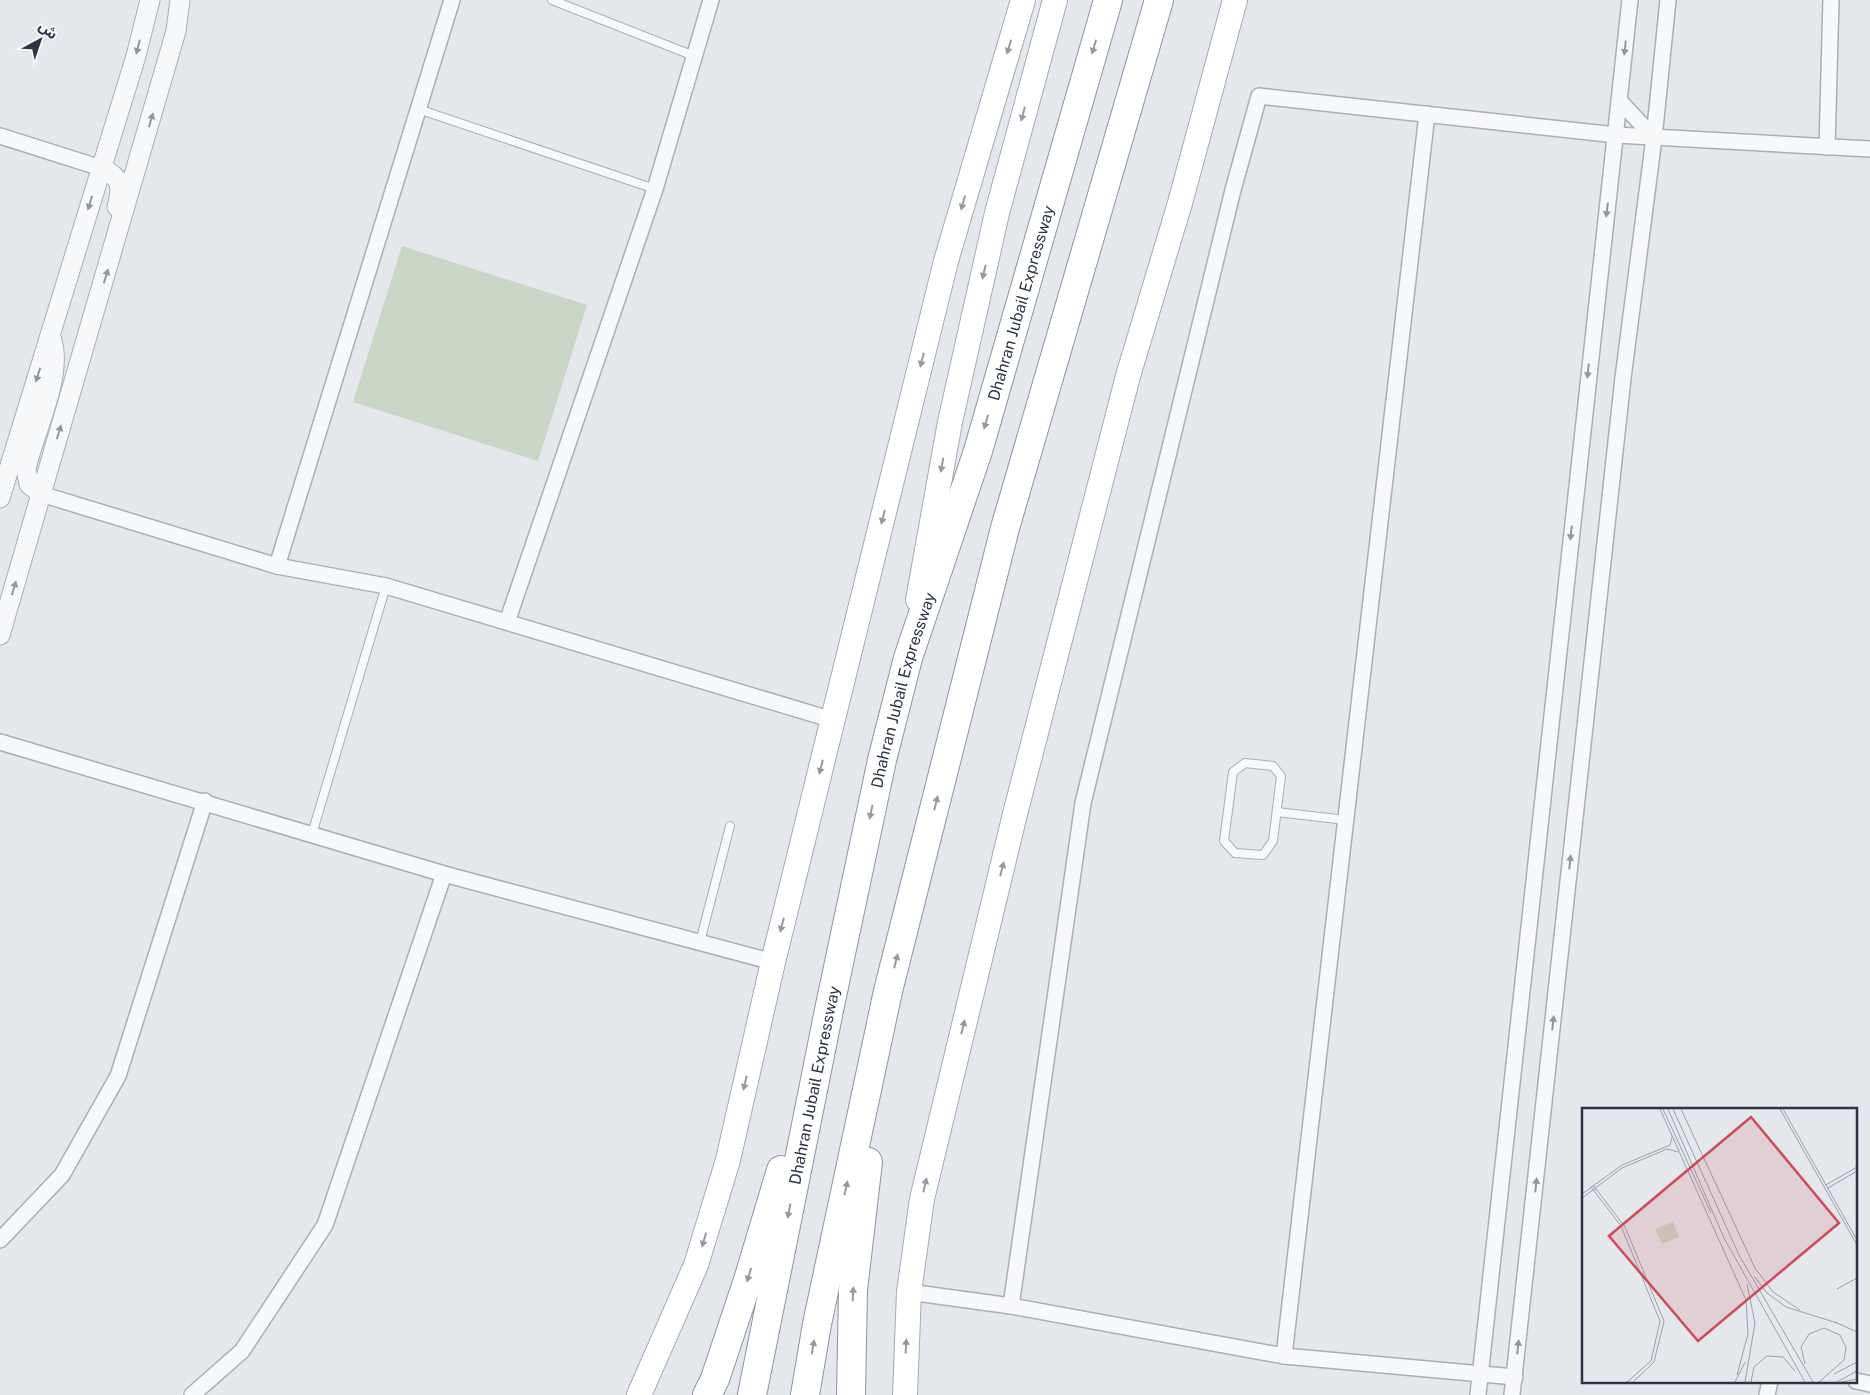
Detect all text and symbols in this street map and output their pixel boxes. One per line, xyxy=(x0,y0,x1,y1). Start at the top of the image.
north arrow xyxy=(15,15,65,65)
text: ش xyxy=(36,18,61,42)
one-way arrow xyxy=(1005,39,1013,54)
one-way arrow xyxy=(1090,39,1098,54)
one-way arrow xyxy=(134,40,142,55)
one-way arrow xyxy=(1621,41,1629,57)
one-way arrow xyxy=(1019,107,1027,122)
one-way arrow xyxy=(147,112,155,127)
one-way arrow xyxy=(86,195,93,210)
one-way arrow xyxy=(959,195,967,210)
one-way arrow xyxy=(1603,202,1611,218)
street label: Dhahran Jubail Expressway xyxy=(984,203,1058,403)
one-way arrow xyxy=(980,264,988,280)
one-way arrow xyxy=(102,268,110,283)
one-way arrow xyxy=(917,352,925,367)
one-way arrow xyxy=(1584,364,1592,380)
one-way arrow xyxy=(33,367,41,382)
one-way arrow xyxy=(982,414,990,429)
one-way arrow xyxy=(56,424,64,439)
one-way arrow xyxy=(938,457,946,473)
one-way arrow xyxy=(878,510,886,525)
one-way arrow xyxy=(1567,525,1575,541)
one-way arrow xyxy=(10,580,18,595)
street label: Dhahran Jubail Expressway xyxy=(867,589,939,790)
one-way arrow xyxy=(817,759,825,774)
one-way arrow xyxy=(932,796,940,811)
one-way arrow xyxy=(867,804,875,819)
one-way arrow xyxy=(1566,854,1574,870)
one-way arrow xyxy=(998,862,1006,877)
one-way arrow xyxy=(778,917,786,932)
one-way arrow xyxy=(892,953,900,968)
street label: Dhahran Jubail Expressway xyxy=(785,984,843,1186)
one-way arrow xyxy=(1549,1015,1557,1031)
one-way arrow xyxy=(959,1020,967,1035)
one-way arrow xyxy=(741,1076,749,1091)
inset map xyxy=(1582,1108,1858,1382)
one-way arrow xyxy=(1532,1177,1540,1193)
one-way arrow xyxy=(921,1178,929,1193)
one-way arrow xyxy=(842,1180,850,1195)
one-way arrow xyxy=(784,1203,792,1219)
one-way arrow xyxy=(699,1233,707,1248)
one-way arrow xyxy=(745,1267,753,1282)
one-way arrow xyxy=(849,1286,857,1302)
one-way arrow xyxy=(902,1338,910,1354)
one-way arrow xyxy=(1514,1338,1522,1354)
one-way arrow xyxy=(810,1339,818,1355)

